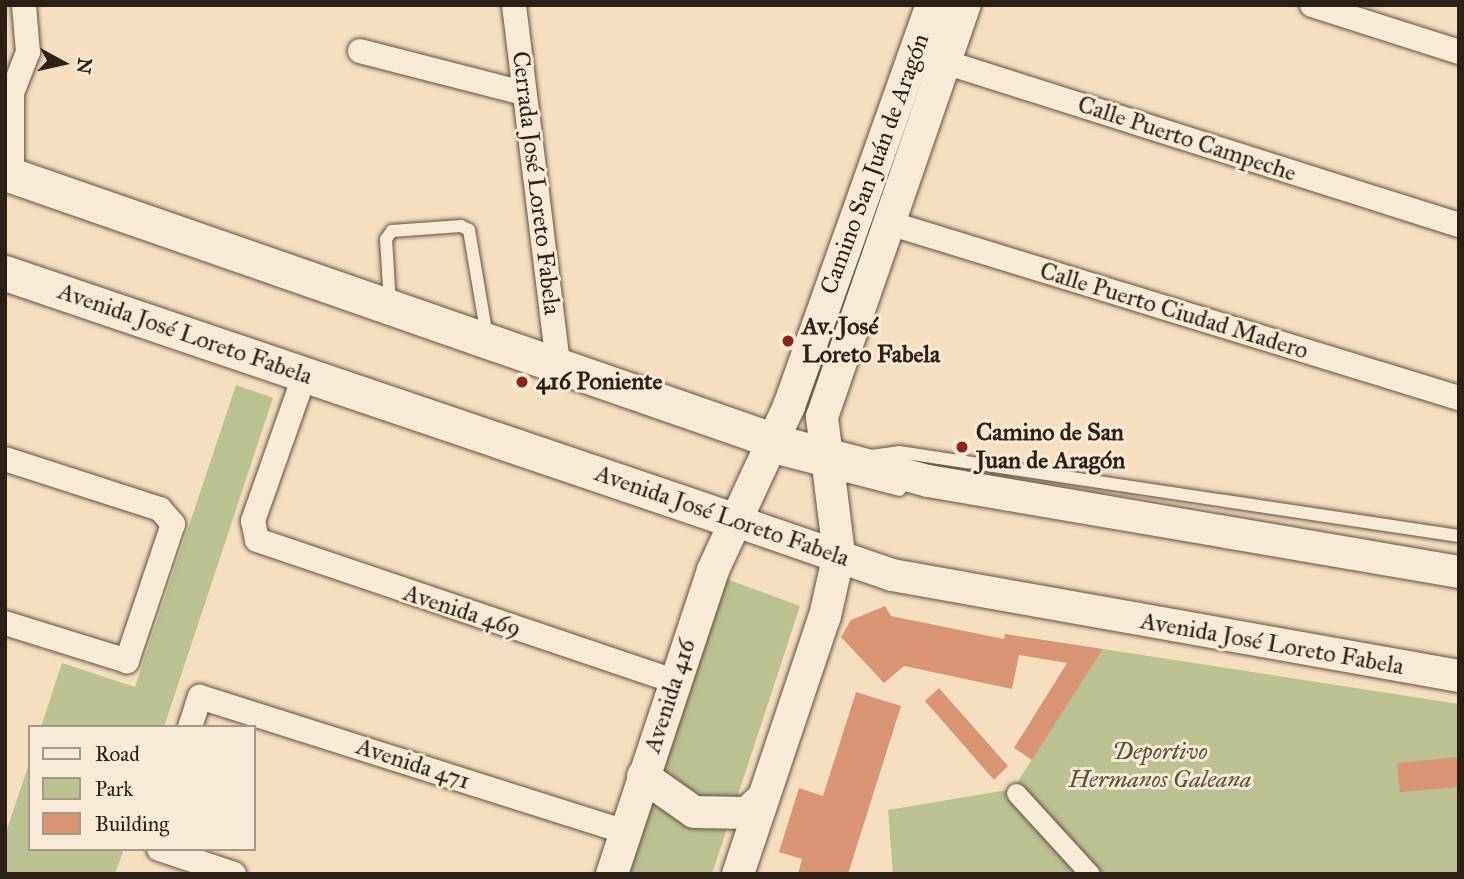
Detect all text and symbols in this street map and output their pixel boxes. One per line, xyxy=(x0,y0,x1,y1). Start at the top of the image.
north arrow xyxy=(28,28,98,98)
street label: Camino San Juán de Aragón xyxy=(814,30,936,298)
street label: Cerrada José Loreto Fabela xyxy=(506,49,566,317)
text: N xyxy=(72,56,97,76)
street label: Calle Puerto Campeche xyxy=(1074,90,1300,188)
street label: Calle Puerto Ciudad Madero xyxy=(1036,256,1312,366)
street label: Avenida José Loreto Fabela xyxy=(54,277,316,391)
place label: Av. José Loreto Fabela xyxy=(802,313,940,369)
marker: Av. José Loreto Fabela xyxy=(780,333,796,349)
place label: 416 Poniente xyxy=(536,368,663,396)
marker: 416 Poniente xyxy=(514,374,530,390)
place label: Camino de San Juan de Aragón xyxy=(976,419,1125,475)
marker: Camino de San Juan de Aragón xyxy=(954,439,970,455)
street label: Avenida José Loreto Fabela xyxy=(591,459,853,573)
street label: Avenida 469 xyxy=(400,578,524,644)
street label: Avenida José Loreto Fabela xyxy=(1138,607,1406,681)
street label: Avenida 416 xyxy=(638,635,702,757)
legend xyxy=(28,725,256,851)
street label: Avenida 471 xyxy=(352,732,474,796)
park label: Deportivo Hermanos Galeana xyxy=(1068,738,1252,794)
text: Road xyxy=(95,741,140,767)
text: Park xyxy=(95,776,133,802)
text: Building xyxy=(95,811,169,837)

